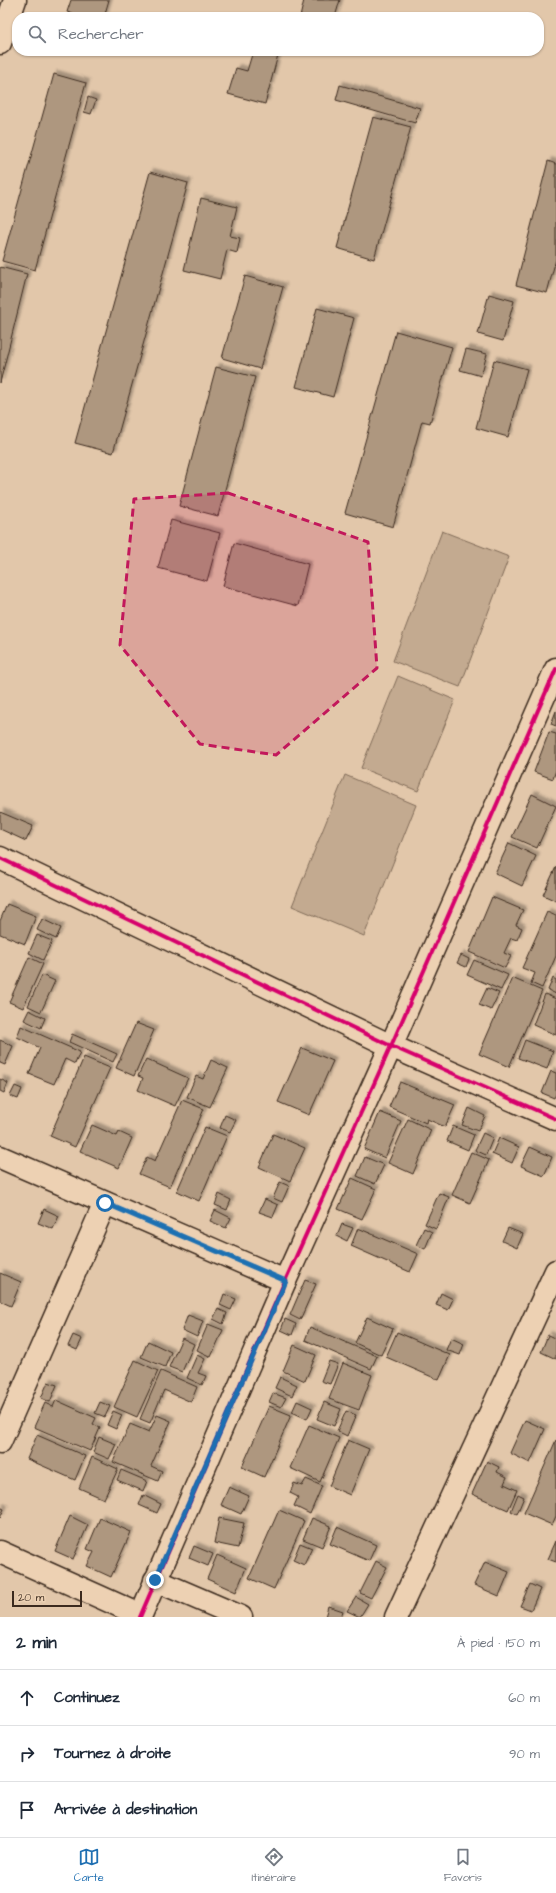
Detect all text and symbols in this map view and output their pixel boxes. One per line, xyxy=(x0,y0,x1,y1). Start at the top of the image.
search box xyxy=(12,12,544,56)
icon: search xyxy=(26,23,48,45)
text: Rechercher xyxy=(58,24,143,45)
route start xyxy=(96,1194,114,1212)
route end xyxy=(146,1571,164,1589)
scale bar xyxy=(12,1589,82,1608)
text: 20 m xyxy=(18,1590,44,1605)
text: 2 min xyxy=(16,1631,57,1655)
text: À pied · 150 m xyxy=(457,1634,540,1652)
icon: ahead xyxy=(16,1687,38,1709)
text: Continuez xyxy=(54,1687,120,1708)
text: 60 m xyxy=(508,1689,540,1707)
icon: right xyxy=(16,1743,38,1765)
text: Tournez à droite xyxy=(54,1743,171,1764)
text: 90 m xyxy=(509,1745,540,1763)
icon: arrive xyxy=(16,1799,38,1821)
text: Arrivée à destination xyxy=(54,1799,197,1820)
tab: Carte xyxy=(74,1846,104,1885)
tab: Itinéraire xyxy=(251,1846,296,1885)
tab: Favoris xyxy=(444,1846,482,1885)

